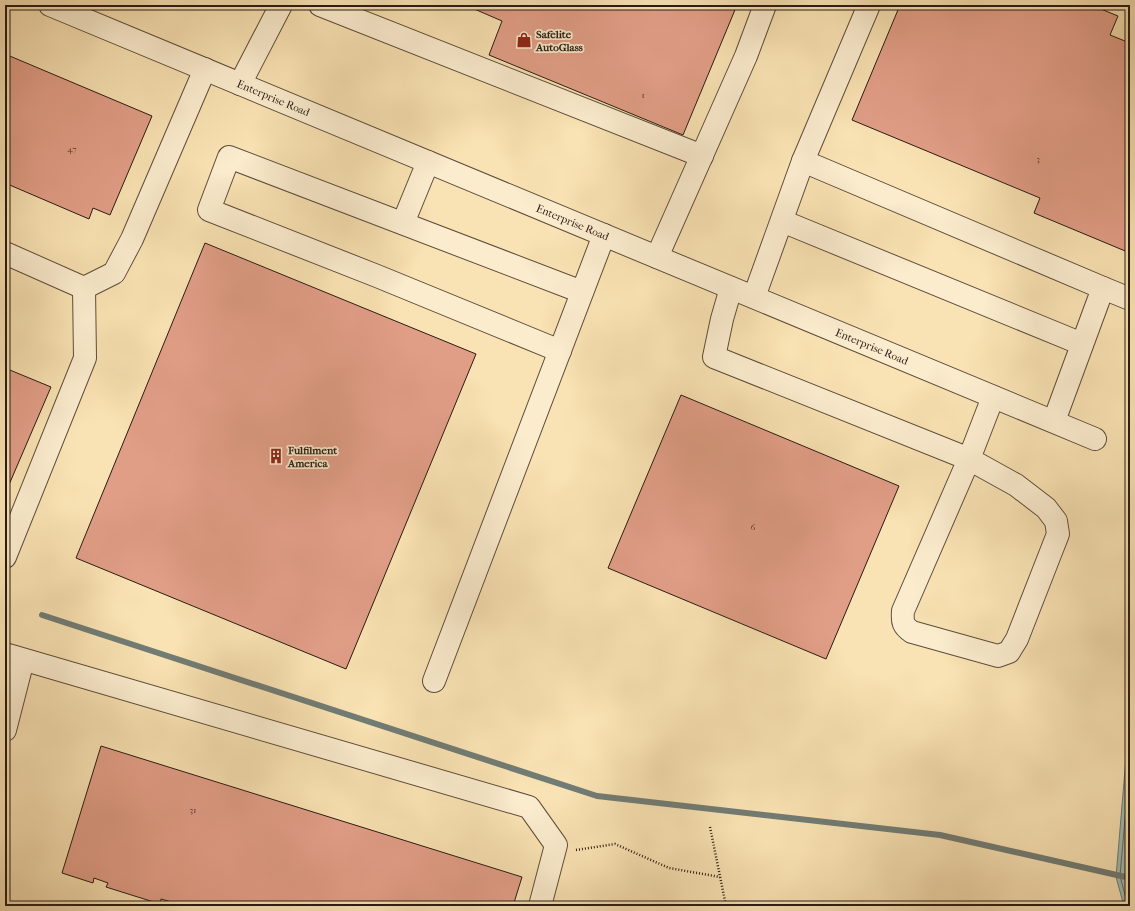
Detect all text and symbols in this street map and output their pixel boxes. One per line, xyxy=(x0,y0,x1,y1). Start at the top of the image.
place label: Safelite AutoGlass xyxy=(535,28,583,54)
shop icon: Safelite AutoGlass xyxy=(515,31,533,49)
street label: Enterprise Road xyxy=(235,77,313,120)
house number: 1 xyxy=(641,90,645,100)
house number: 47 xyxy=(67,144,77,154)
house number: 3 xyxy=(1036,154,1040,164)
street label: Enterprise Road xyxy=(534,202,612,244)
street label: Enterprise Road xyxy=(833,326,911,368)
place label: Fulfilment America xyxy=(287,444,338,470)
building icon: Fulfilment America xyxy=(267,447,285,465)
house number: 6 xyxy=(751,522,756,532)
house number: 31 xyxy=(190,805,196,815)

